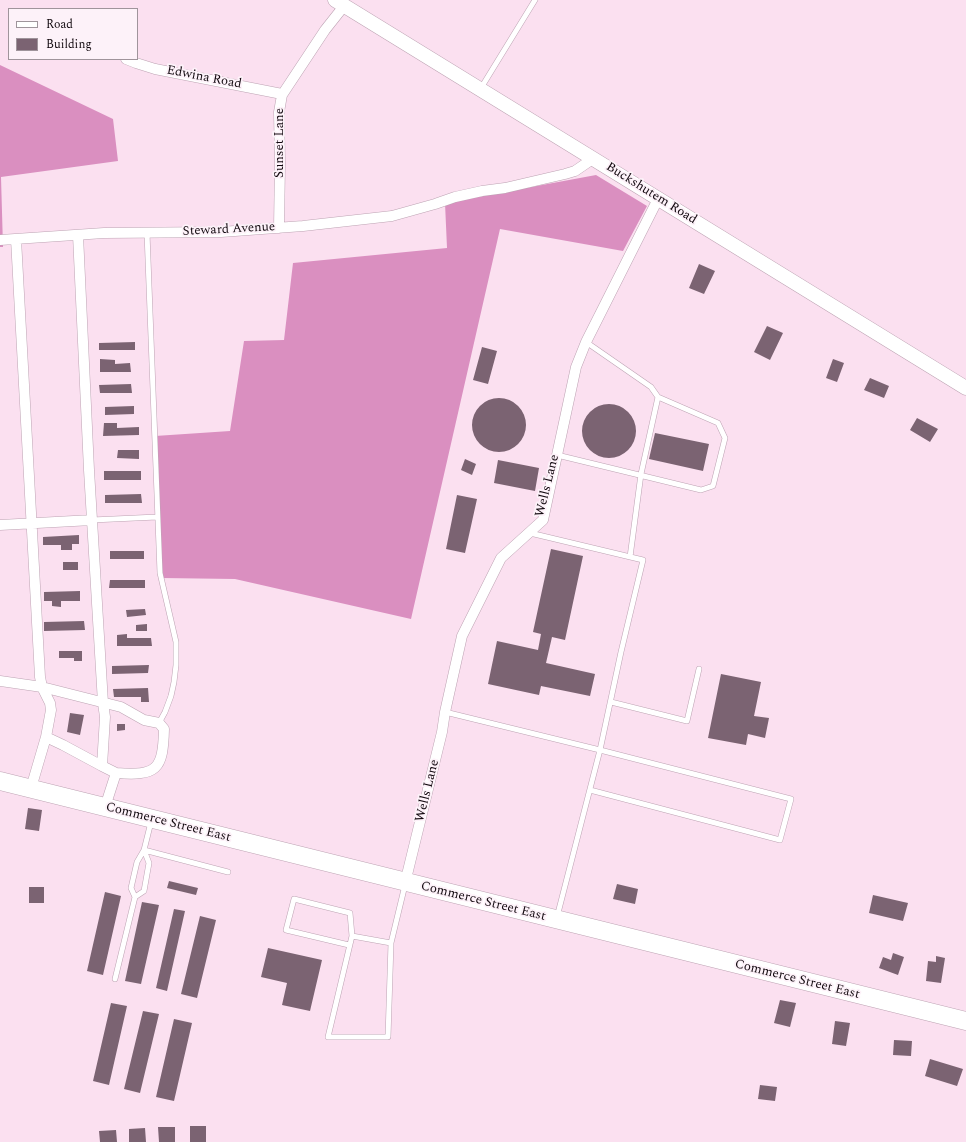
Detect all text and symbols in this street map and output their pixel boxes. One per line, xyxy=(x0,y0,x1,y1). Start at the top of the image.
legend xyxy=(8,8,138,60)
text: Road xyxy=(46,15,73,34)
text: Building xyxy=(46,35,92,54)
street label: Edwina Road xyxy=(165,63,243,93)
street label: Sunset Lane xyxy=(272,108,288,178)
street label: Buckshutem Road xyxy=(603,160,699,228)
street label: Steward Avenue xyxy=(182,220,276,240)
street label: Wells Lane xyxy=(533,453,563,519)
street label: Wells Lane xyxy=(413,758,443,824)
street label: Commerce Street East xyxy=(104,800,232,846)
street label: Commerce Street East xyxy=(419,879,547,925)
street label: Commerce Street East xyxy=(733,957,861,1003)

